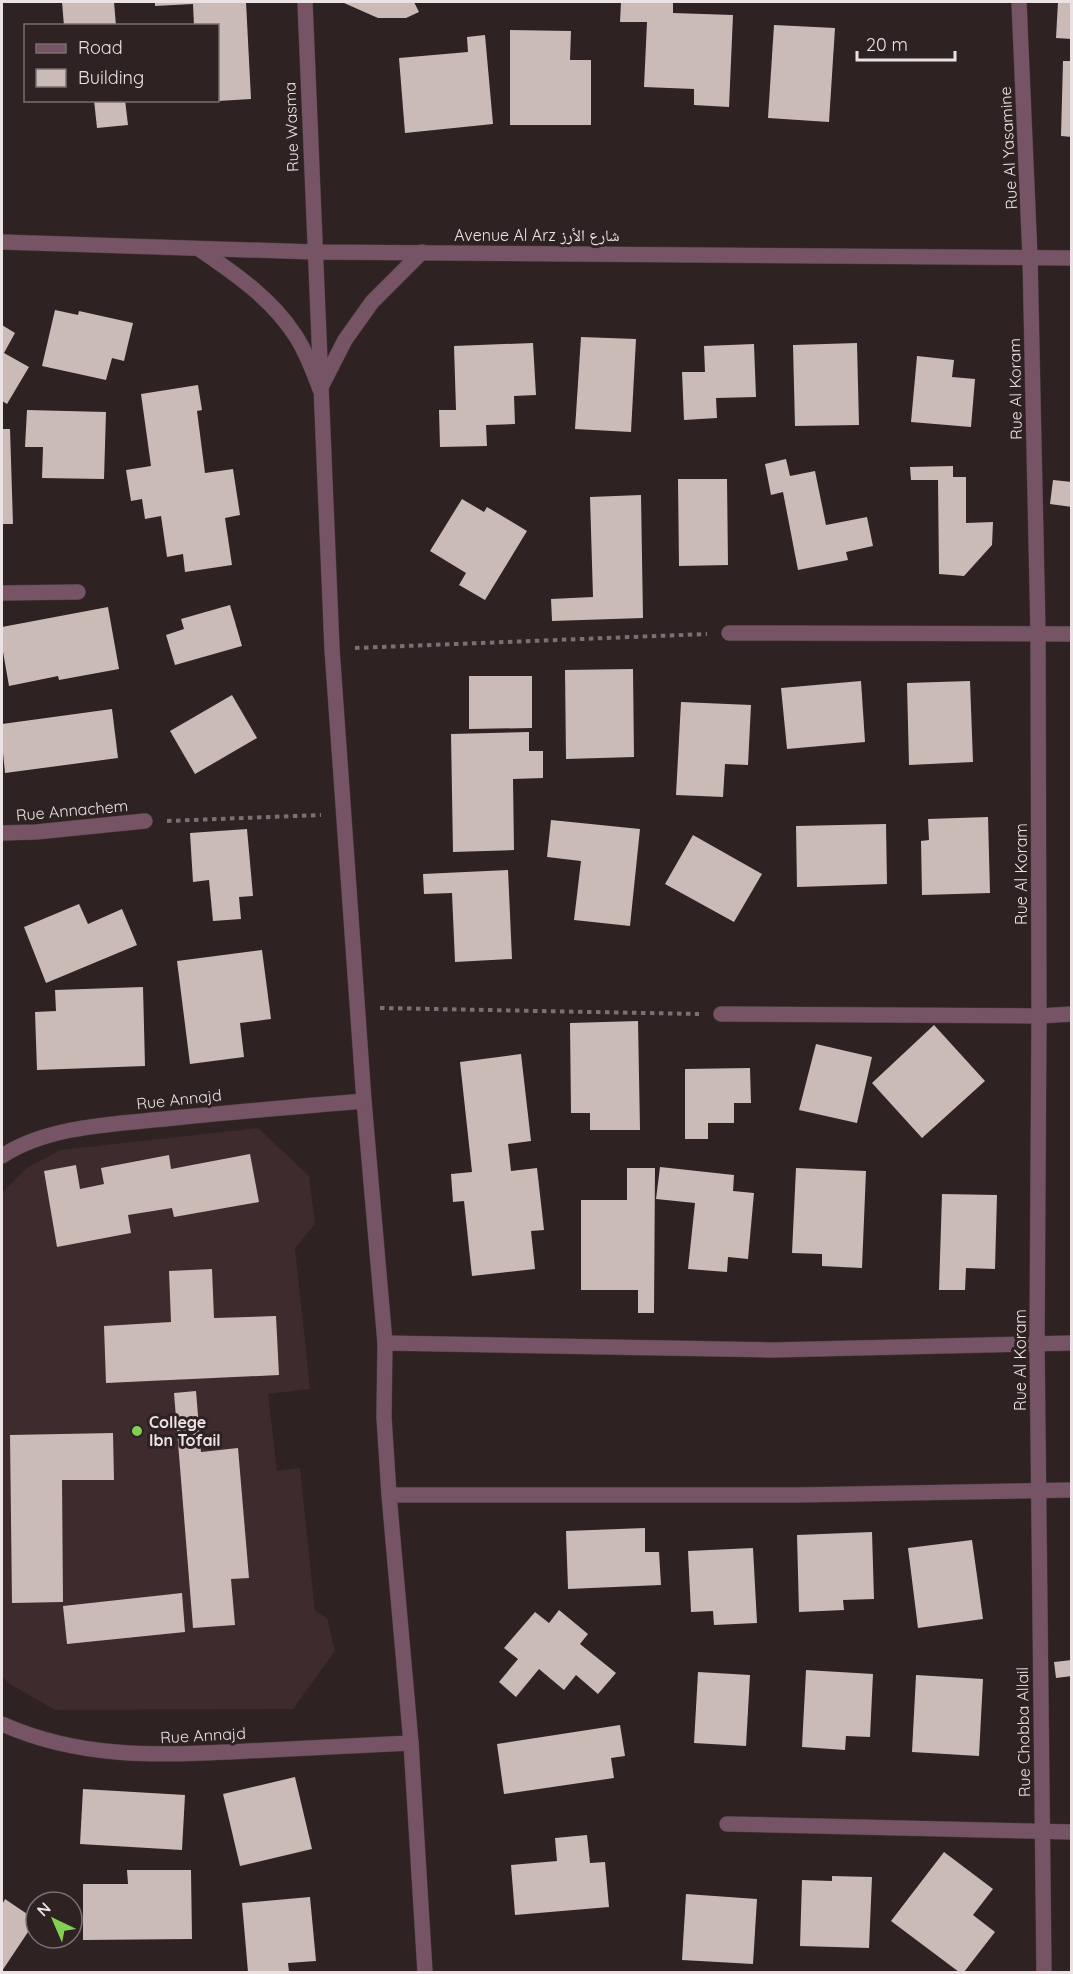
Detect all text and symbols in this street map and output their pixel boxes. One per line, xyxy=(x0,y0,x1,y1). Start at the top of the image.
legend xyxy=(24,24,219,102)
scale bar xyxy=(857,24,954,62)
text: 20 m xyxy=(866,33,908,56)
text: Road xyxy=(78,36,123,59)
text: Building xyxy=(78,66,144,89)
street label: Rue Wasma xyxy=(279,82,303,172)
street label: Rue Al Yasamine xyxy=(995,86,1021,210)
street label: Avenue Al Arz شارع الأرز xyxy=(454,225,620,246)
street label: Rue Al Koram xyxy=(1004,338,1026,440)
street label: Rue Annachem xyxy=(15,795,129,825)
street label: Rue Al Koram xyxy=(1011,823,1031,925)
street label: Rue Annajd xyxy=(135,1085,223,1113)
street label: Rue Al Koram xyxy=(1010,1309,1030,1411)
place label: College Ibn Tofail xyxy=(149,1412,221,1450)
marker: College Ibn Tofail xyxy=(130,1424,144,1438)
street label: Rue Chobba Allail xyxy=(1012,1667,1034,1797)
street label: Rue Annajd xyxy=(160,1723,246,1747)
north arrow xyxy=(24,1890,84,1950)
text: N xyxy=(32,1898,55,1920)

